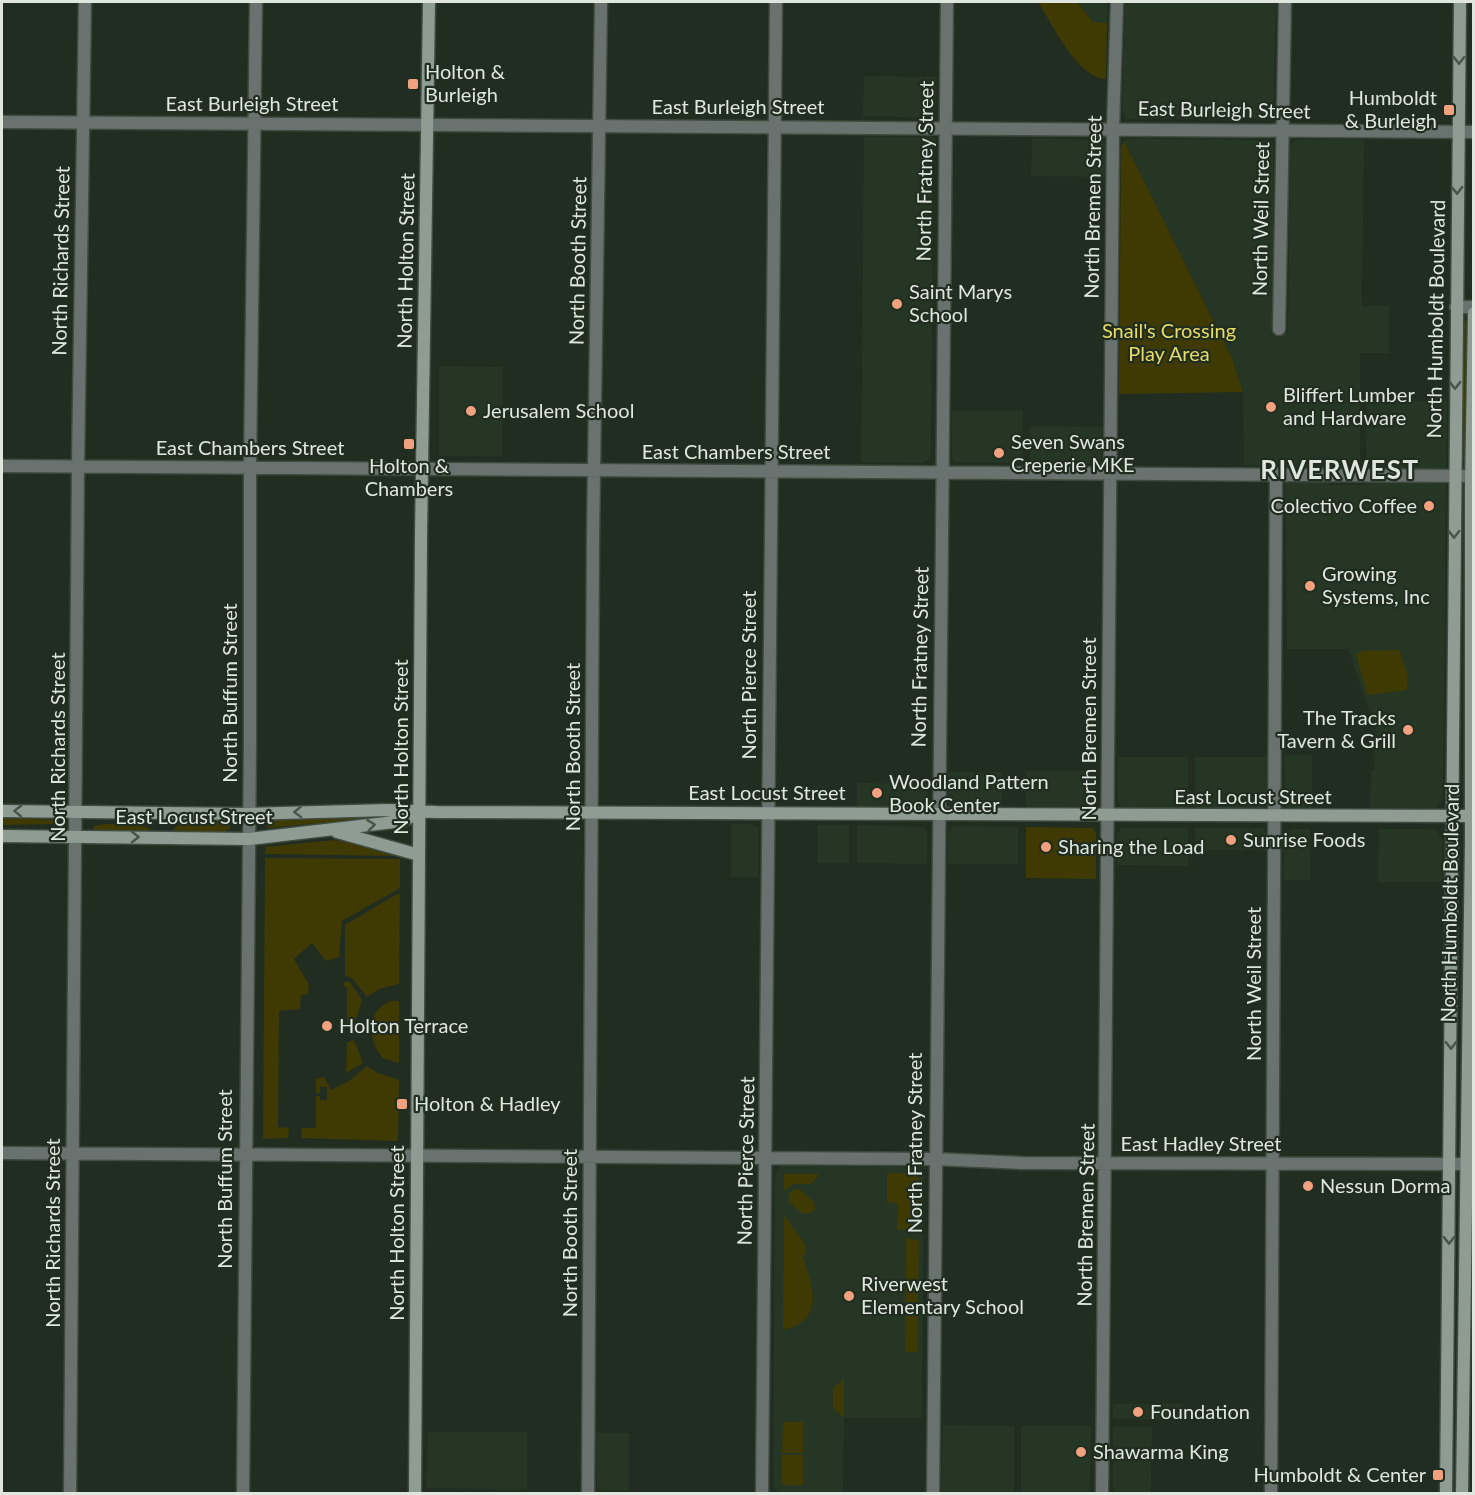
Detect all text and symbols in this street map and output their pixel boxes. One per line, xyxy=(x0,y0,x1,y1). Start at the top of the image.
one-way arrow xyxy=(1453,55,1465,64)
place label: Holton & Burleigh xyxy=(425,59,506,106)
marker: Holton & Burleigh xyxy=(406,77,420,91)
street label: North Fratney Street xyxy=(910,80,938,261)
place label: Humboldt & Burleigh xyxy=(1345,85,1437,132)
street label: East Burleigh Street xyxy=(166,91,338,115)
street label: East Burleigh Street xyxy=(652,94,824,118)
street label: East Burleigh Street xyxy=(1137,95,1311,123)
marker: Humboldt & Burleigh xyxy=(1442,103,1456,117)
street label: North Bremen Street xyxy=(1078,115,1106,299)
street label: North Weil Street xyxy=(1247,142,1273,296)
street label: North Richards Street xyxy=(46,166,74,356)
street label: North Holton Street xyxy=(391,173,419,349)
street label: North Booth Street xyxy=(564,177,590,345)
one-way arrow xyxy=(1451,186,1463,195)
street label: North Humboldt Boulevard xyxy=(1421,199,1449,439)
place label: Saint Marys School xyxy=(909,279,1012,326)
marker: Saint Marys School xyxy=(890,297,904,311)
park label: Snail's Crossing Play Area xyxy=(1102,318,1236,365)
one-way arrow xyxy=(1449,381,1461,390)
place label: Bliffert Lumber and Hardware xyxy=(1283,382,1415,429)
place label: Jerusalem School xyxy=(483,398,634,422)
marker: Bliffert Lumber and Hardware xyxy=(1264,400,1278,414)
marker: Jerusalem School xyxy=(464,404,478,418)
place label: Seven Swans Creperie MKE xyxy=(1011,429,1135,476)
street label: East Chambers Street xyxy=(156,435,344,459)
marker: Holton & Chambers xyxy=(402,437,416,451)
street label: East Chambers Street xyxy=(642,439,830,463)
marker: Seven Swans Creperie MKE xyxy=(992,446,1006,460)
place label: Holton & Chambers xyxy=(365,453,453,500)
district label: RIVERWEST xyxy=(1260,453,1420,485)
place label: Colectivo Coffee xyxy=(1270,493,1417,517)
marker: Colectivo Coffee xyxy=(1422,499,1436,513)
one-way arrow xyxy=(1448,530,1460,539)
place label: Growing Systems, Inc xyxy=(1322,561,1430,608)
street label: North Fratney Street xyxy=(905,566,933,747)
marker: Growing Systems, Inc xyxy=(1303,579,1317,593)
street label: North Pierce Street xyxy=(736,591,760,759)
street label: North Buffum Street xyxy=(217,603,241,783)
street label: North Bremen Street xyxy=(1076,637,1100,821)
street label: North Richards Street xyxy=(45,652,69,842)
street label: North Holton Street xyxy=(388,659,412,835)
street label: North Booth Street xyxy=(560,663,584,831)
place label: The Tracks Tavern & Grill xyxy=(1277,705,1396,752)
marker: The Tracks Tavern & Grill xyxy=(1401,723,1415,737)
place label: Woodland Pattern Book Center xyxy=(889,769,1049,816)
street label: East Locust Street xyxy=(688,780,846,804)
street label: North Humboldt Boulevard xyxy=(1435,783,1463,1023)
street label: East Locust Street xyxy=(1174,784,1332,808)
marker: Woodland Pattern Book Center xyxy=(870,786,884,800)
street label: East Locust Street xyxy=(115,804,273,828)
one-way arrow xyxy=(14,805,23,817)
one-way arrow xyxy=(294,806,303,819)
one-way arrow xyxy=(367,819,376,831)
place label: Sunrise Foods xyxy=(1243,827,1365,851)
one-way arrow xyxy=(131,831,140,843)
marker: Sunrise Foods xyxy=(1224,833,1238,847)
place label: Sharing the Load xyxy=(1058,834,1205,858)
marker: Sharing the Load xyxy=(1039,840,1053,854)
street label: North Weil Street xyxy=(1241,907,1265,1061)
place label: Holton Terrace xyxy=(339,1013,468,1037)
marker: Holton Terrace xyxy=(320,1019,334,1033)
one-way arrow xyxy=(1445,1041,1457,1050)
street label: North Fratney Street xyxy=(902,1053,926,1233)
street label: North Pierce Street xyxy=(732,1076,758,1246)
street label: North Buffum Street xyxy=(212,1089,236,1269)
place label: Holton & Hadley xyxy=(414,1091,561,1115)
marker: Holton & Hadley xyxy=(395,1097,409,1111)
street label: North Bremen Street xyxy=(1071,1123,1099,1307)
street label: East Hadley Street xyxy=(1120,1131,1282,1155)
street label: North Richards Street xyxy=(40,1138,64,1328)
street label: North Holton Street xyxy=(384,1145,408,1321)
street label: North Booth Street xyxy=(557,1149,581,1317)
place label: Nessun Dorma xyxy=(1320,1173,1450,1197)
marker: Nessun Dorma xyxy=(1301,1179,1315,1193)
one-way arrow xyxy=(1443,1236,1455,1245)
place label: Riverwest Elementary School xyxy=(861,1271,1024,1318)
marker: Riverwest Elementary School xyxy=(842,1289,856,1303)
place label: Foundation xyxy=(1150,1399,1250,1423)
marker: Foundation xyxy=(1131,1405,1145,1419)
place label: Shawarma King xyxy=(1093,1439,1229,1463)
marker: Shawarma King xyxy=(1074,1445,1088,1459)
place label: Humboldt & Center xyxy=(1254,1462,1427,1486)
marker: Humboldt & Center xyxy=(1431,1468,1445,1482)

